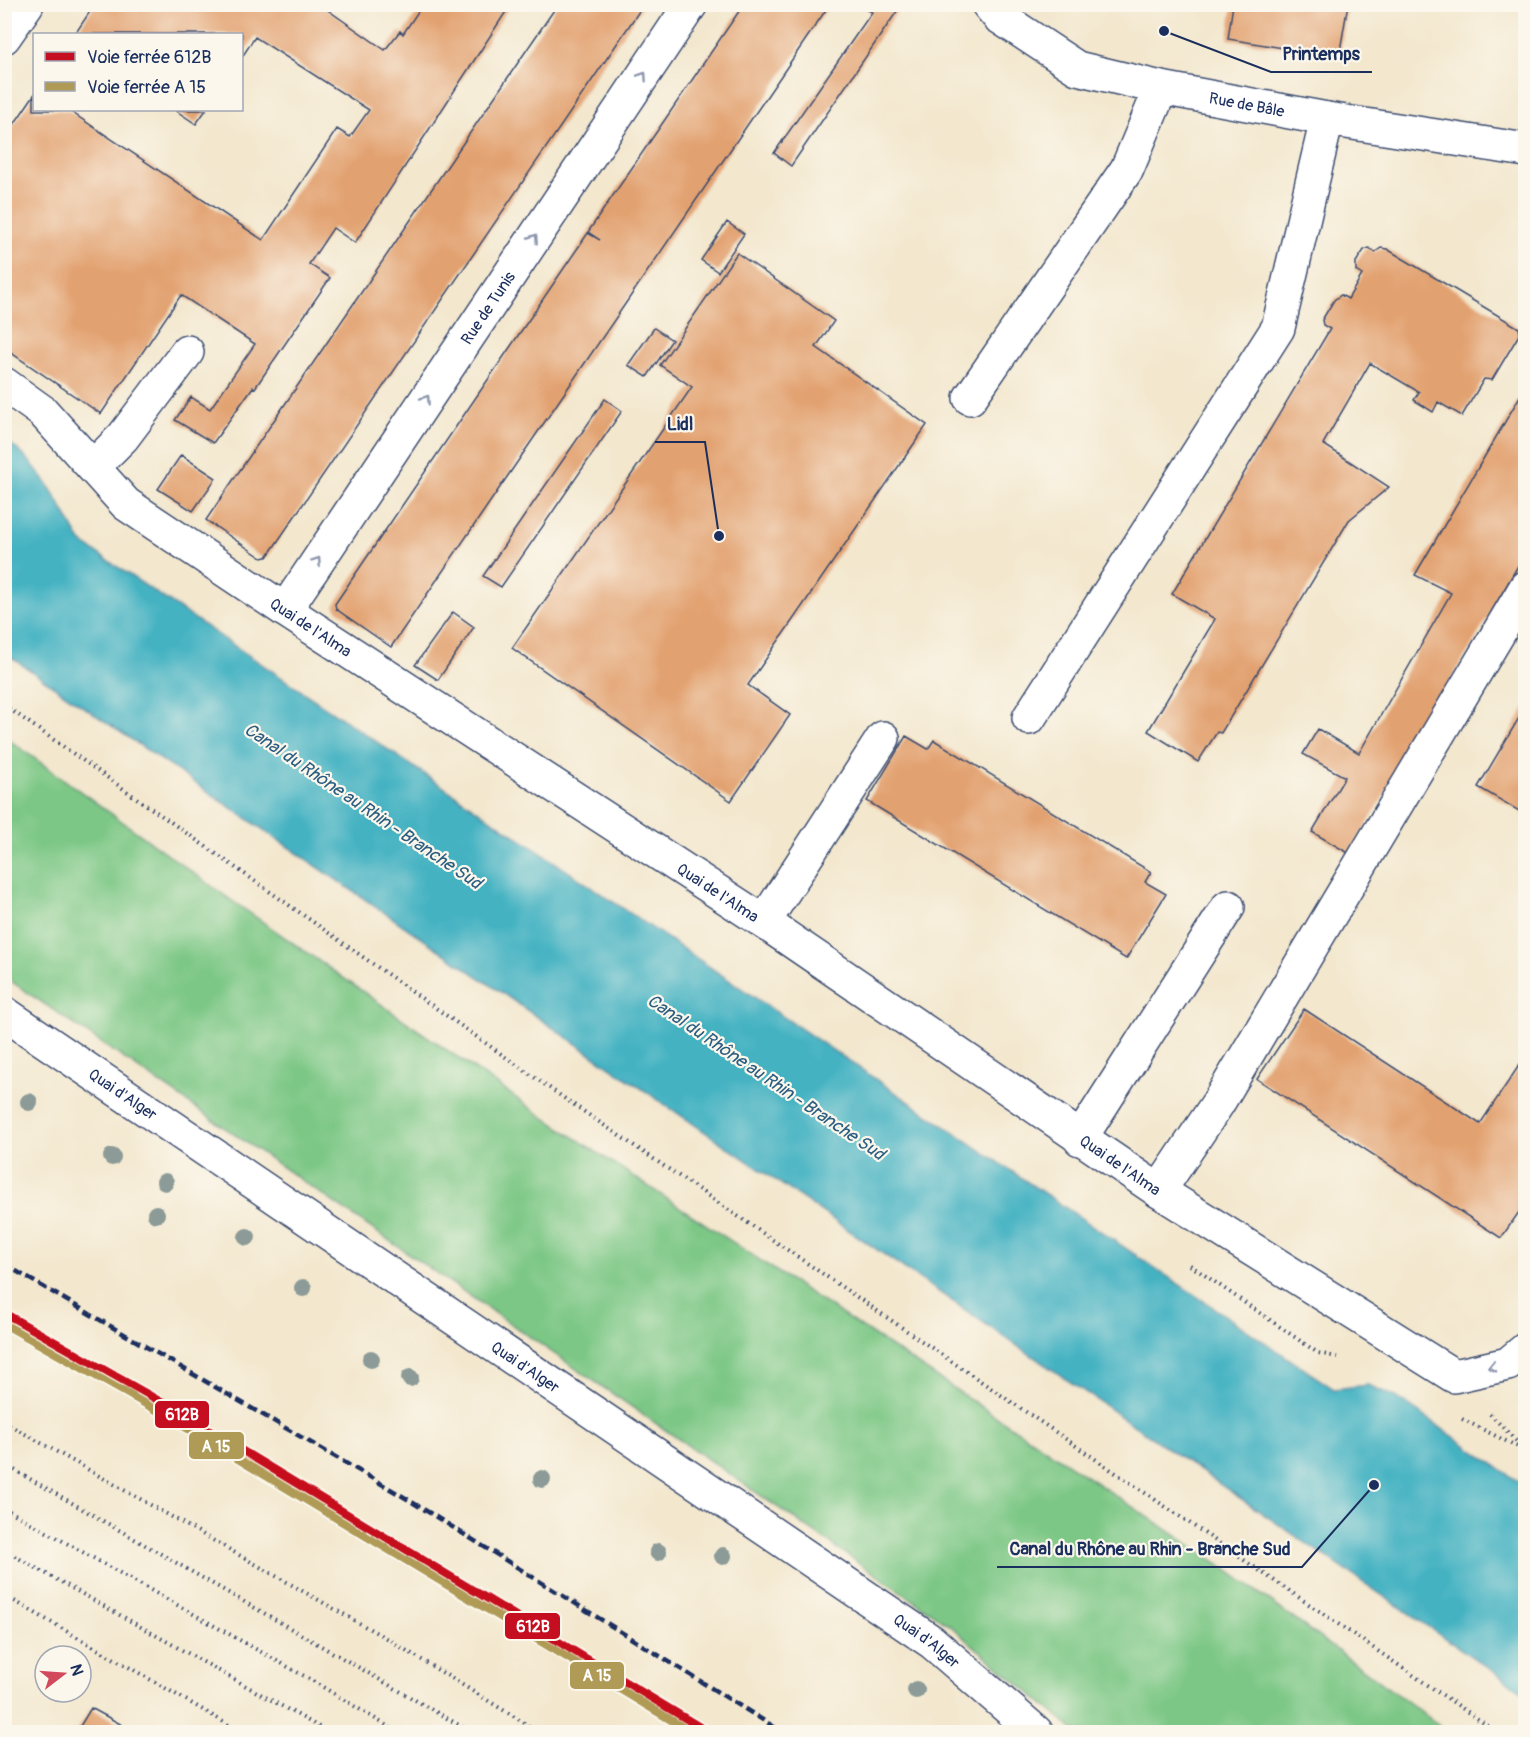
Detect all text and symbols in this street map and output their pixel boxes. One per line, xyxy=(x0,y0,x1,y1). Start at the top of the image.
legend xyxy=(33,33,243,111)
callout: Printemps xyxy=(1271,36,1372,72)
text: Printemps xyxy=(1282,43,1361,66)
text: Voie ferrée 612B xyxy=(87,46,212,69)
one-way arrow xyxy=(636,71,647,82)
text: Voie ferrée A 15 xyxy=(87,76,206,99)
street label: Rue de Bâle xyxy=(1207,88,1286,122)
one-way arrow xyxy=(527,233,538,244)
street label: Rue de Tunis xyxy=(457,268,520,348)
one-way arrow xyxy=(419,395,430,406)
callout: Lidl xyxy=(655,406,705,442)
text: Lidl xyxy=(667,413,693,436)
one-way arrow xyxy=(310,557,321,568)
street label: Quai de l'Alma xyxy=(266,594,355,662)
water label: Canal du Rhône au Rhin - Branche Sud xyxy=(240,718,488,896)
street label: Quai de l'Alma xyxy=(673,859,762,927)
water label: Canal du Rhône au Rhin - Branche Sud xyxy=(643,989,891,1167)
street label: Quai d'Alger xyxy=(85,1064,161,1125)
street label: Quai de l'Alma xyxy=(1076,1131,1164,1200)
street label: Quai d'Alger xyxy=(487,1337,563,1398)
one-way arrow xyxy=(1488,1360,1498,1373)
line badge: 612B xyxy=(154,1400,210,1429)
text: 612B xyxy=(165,1405,199,1425)
line badge: A 15 xyxy=(188,1431,245,1460)
text: A 15 xyxy=(202,1437,231,1457)
callout: Canal du Rhône au Rhin - Branche Sud xyxy=(997,1531,1302,1567)
text: Canal du Rhône au Rhin - Branche Sud xyxy=(1009,1538,1291,1561)
street label: Quai d'Alger xyxy=(889,1610,964,1673)
line badge: 612B xyxy=(504,1612,561,1640)
text: 612B xyxy=(516,1617,550,1637)
north arrow xyxy=(33,1644,93,1704)
line badge: A 15 xyxy=(569,1661,625,1690)
text: N xyxy=(65,1662,88,1678)
text: A 15 xyxy=(583,1666,612,1686)

